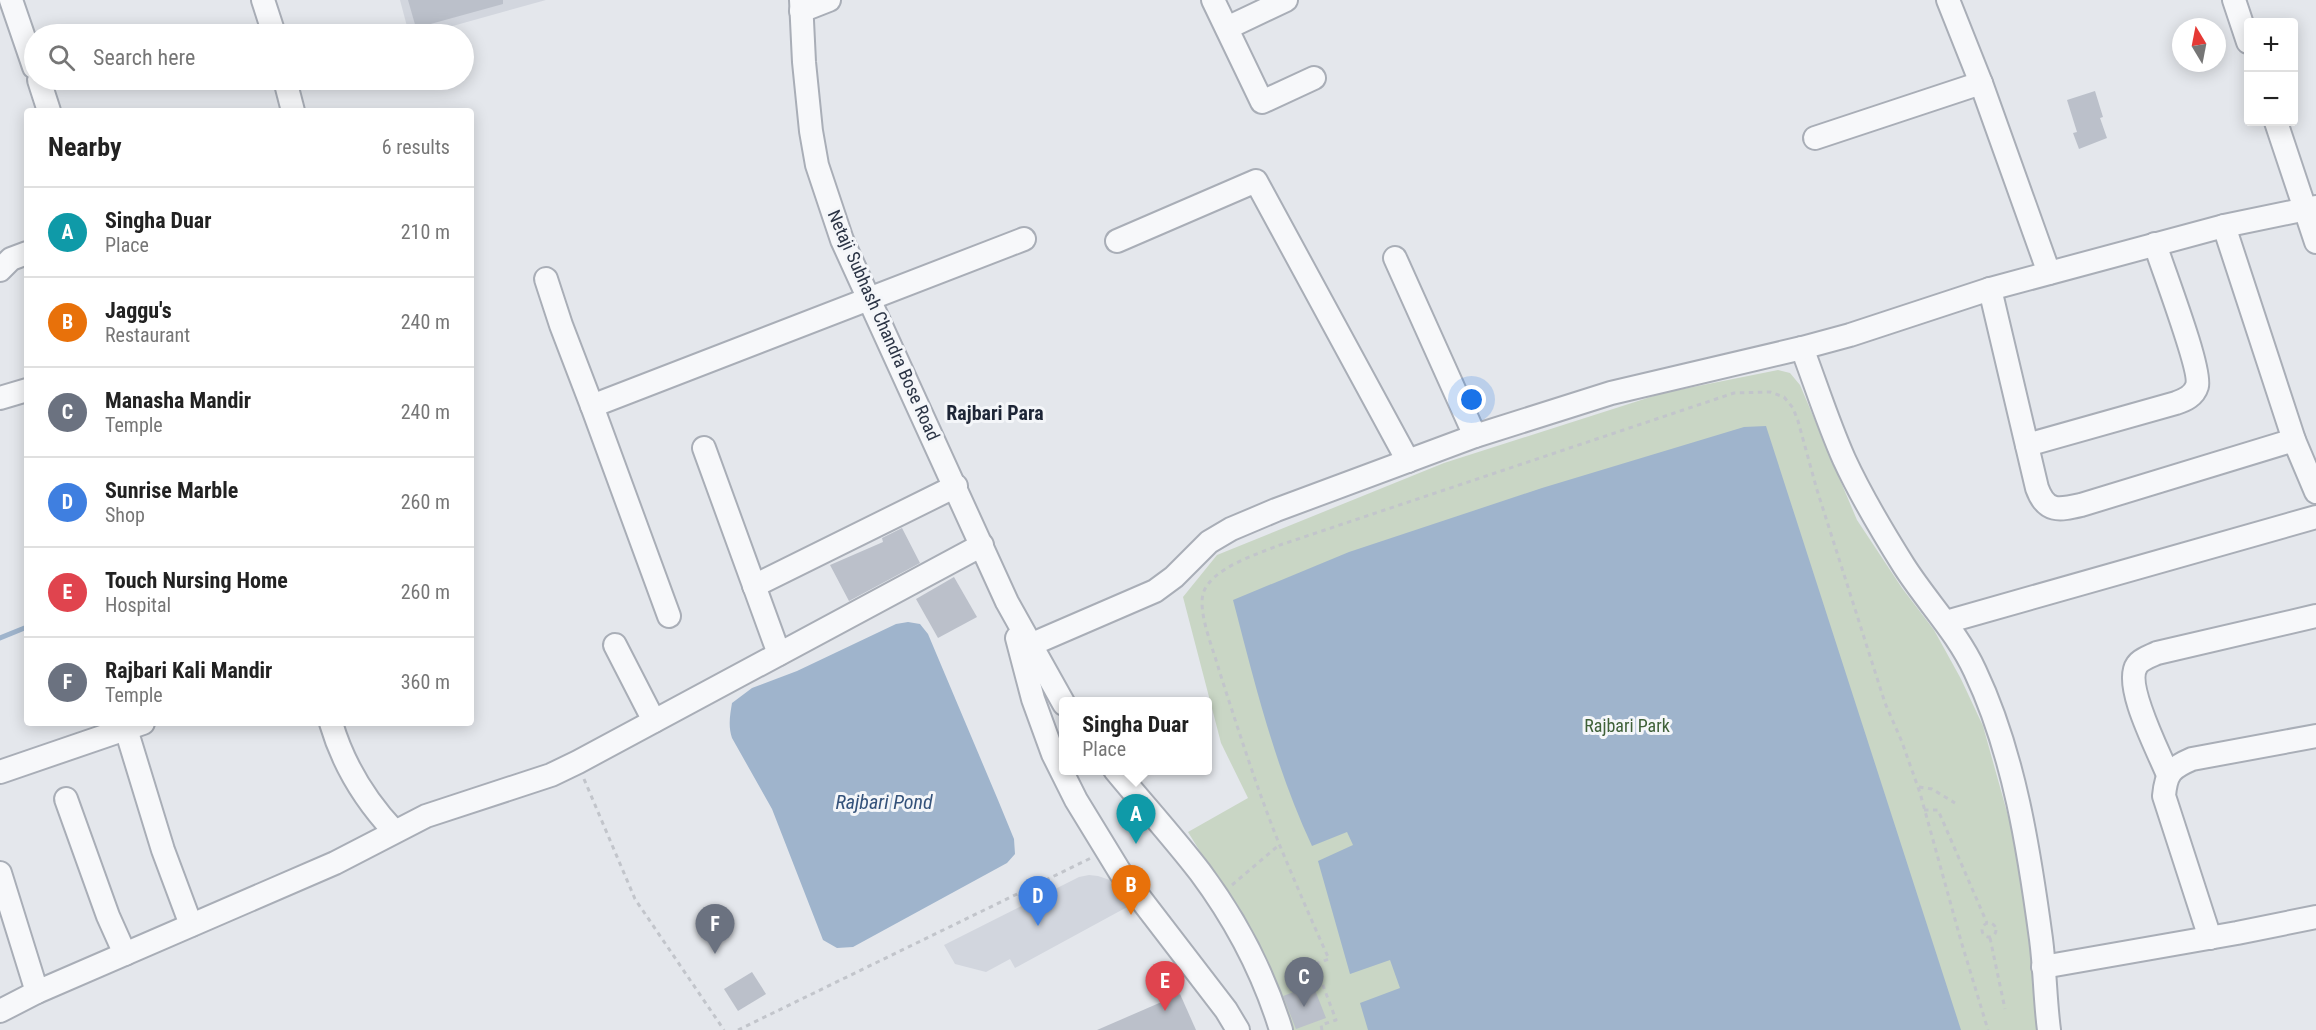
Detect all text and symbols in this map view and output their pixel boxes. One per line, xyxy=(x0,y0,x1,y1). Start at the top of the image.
north arrow xyxy=(2172,18,2226,72)
map controls xyxy=(2244,18,2298,126)
button: + xyxy=(2244,18,2298,72)
search box xyxy=(24,24,474,90)
icon: search xyxy=(45,41,78,74)
text: Search here xyxy=(93,45,195,70)
button: − xyxy=(2244,72,2298,126)
text: Nearby xyxy=(48,132,122,162)
text: 6 results xyxy=(382,135,450,159)
street label: Netaji Subhash Chandra Bose Road xyxy=(824,207,944,443)
text: Singha Duar xyxy=(105,208,211,233)
text: A xyxy=(62,220,73,244)
text: 210 m xyxy=(401,220,450,244)
text: Place xyxy=(105,233,149,257)
text: Jaggu's xyxy=(105,298,172,323)
text: B xyxy=(62,310,73,334)
text: 240 m xyxy=(401,310,450,334)
text: Restaurant xyxy=(105,323,190,347)
your location xyxy=(1457,385,1486,414)
text: Manasha Mandir xyxy=(105,388,251,413)
text: C xyxy=(62,400,73,424)
text: 240 m xyxy=(401,400,450,424)
district label: Rajbari Para xyxy=(946,401,1044,425)
text: Temple xyxy=(105,413,163,437)
text: Sunrise Marble xyxy=(105,478,238,503)
text: D xyxy=(62,490,73,514)
text: 260 m xyxy=(401,490,450,514)
text: Shop xyxy=(105,503,145,527)
text: Touch Nursing Home xyxy=(105,568,288,593)
text: E xyxy=(63,580,72,604)
text: 260 m xyxy=(401,580,450,604)
text: Hospital xyxy=(105,593,171,617)
text: Rajbari Kali Mandir xyxy=(105,658,272,683)
text: F xyxy=(63,670,72,694)
text: 360 m xyxy=(401,670,450,694)
text: Temple xyxy=(105,683,163,707)
popup xyxy=(1059,697,1212,775)
text: Singha Duar xyxy=(1082,712,1189,737)
park label: Rajbari Park xyxy=(1584,715,1670,736)
text: Place xyxy=(1082,737,1126,761)
water label: Rajbari Pond xyxy=(835,790,933,814)
pin: A xyxy=(1116,794,1156,844)
pin: B xyxy=(1112,866,1150,915)
pin: D xyxy=(1018,876,1058,926)
pin: F xyxy=(696,904,734,954)
pin: C xyxy=(1284,958,1324,1007)
pin: E xyxy=(1146,962,1184,1011)

